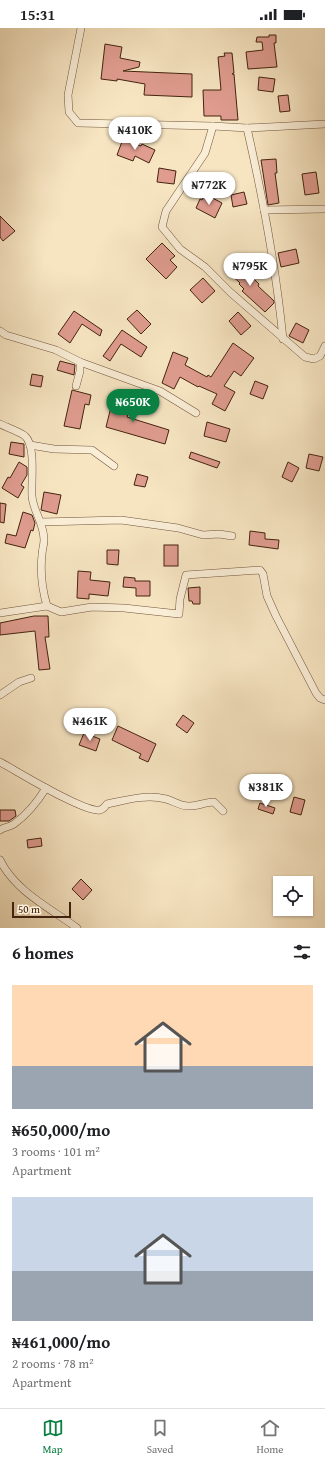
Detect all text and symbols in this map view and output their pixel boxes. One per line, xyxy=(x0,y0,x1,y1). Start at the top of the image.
text: 15:31 xyxy=(20,4,55,25)
pin: ₦410K xyxy=(107,117,163,151)
text: ₦410K xyxy=(117,120,153,139)
pin: ₦772K xyxy=(181,172,237,206)
text: ₦772K xyxy=(191,175,227,194)
pin: ₦795K xyxy=(222,253,278,287)
text: ₦795K xyxy=(232,256,268,275)
pin: ₦650K xyxy=(105,389,161,423)
text: ₦650K xyxy=(115,392,151,411)
pin: ₦461K xyxy=(62,708,118,742)
text: ₦461K xyxy=(72,711,108,730)
pin: ₦381K xyxy=(238,774,294,808)
text: ₦381K xyxy=(248,777,284,796)
map controls xyxy=(273,876,313,916)
button: locate xyxy=(273,876,313,916)
scale bar xyxy=(12,900,71,919)
text: 50 m xyxy=(18,901,40,917)
text: 6 homes xyxy=(12,940,74,965)
icon: filters xyxy=(291,941,313,963)
icon: home xyxy=(127,1011,199,1083)
text: ₦650,000/mo xyxy=(12,1117,110,1142)
text: 3 rooms · 101 m² xyxy=(12,1142,100,1161)
text: Apartment xyxy=(12,1161,72,1180)
icon: home xyxy=(127,1223,199,1295)
text: ₦461,000/mo xyxy=(12,1329,110,1354)
text: 2 rooms · 78 m² xyxy=(12,1354,94,1373)
text: Apartment xyxy=(12,1373,72,1392)
tab: Map xyxy=(42,1417,64,1457)
tab: Saved xyxy=(147,1417,173,1457)
tab: Home xyxy=(256,1417,283,1457)

